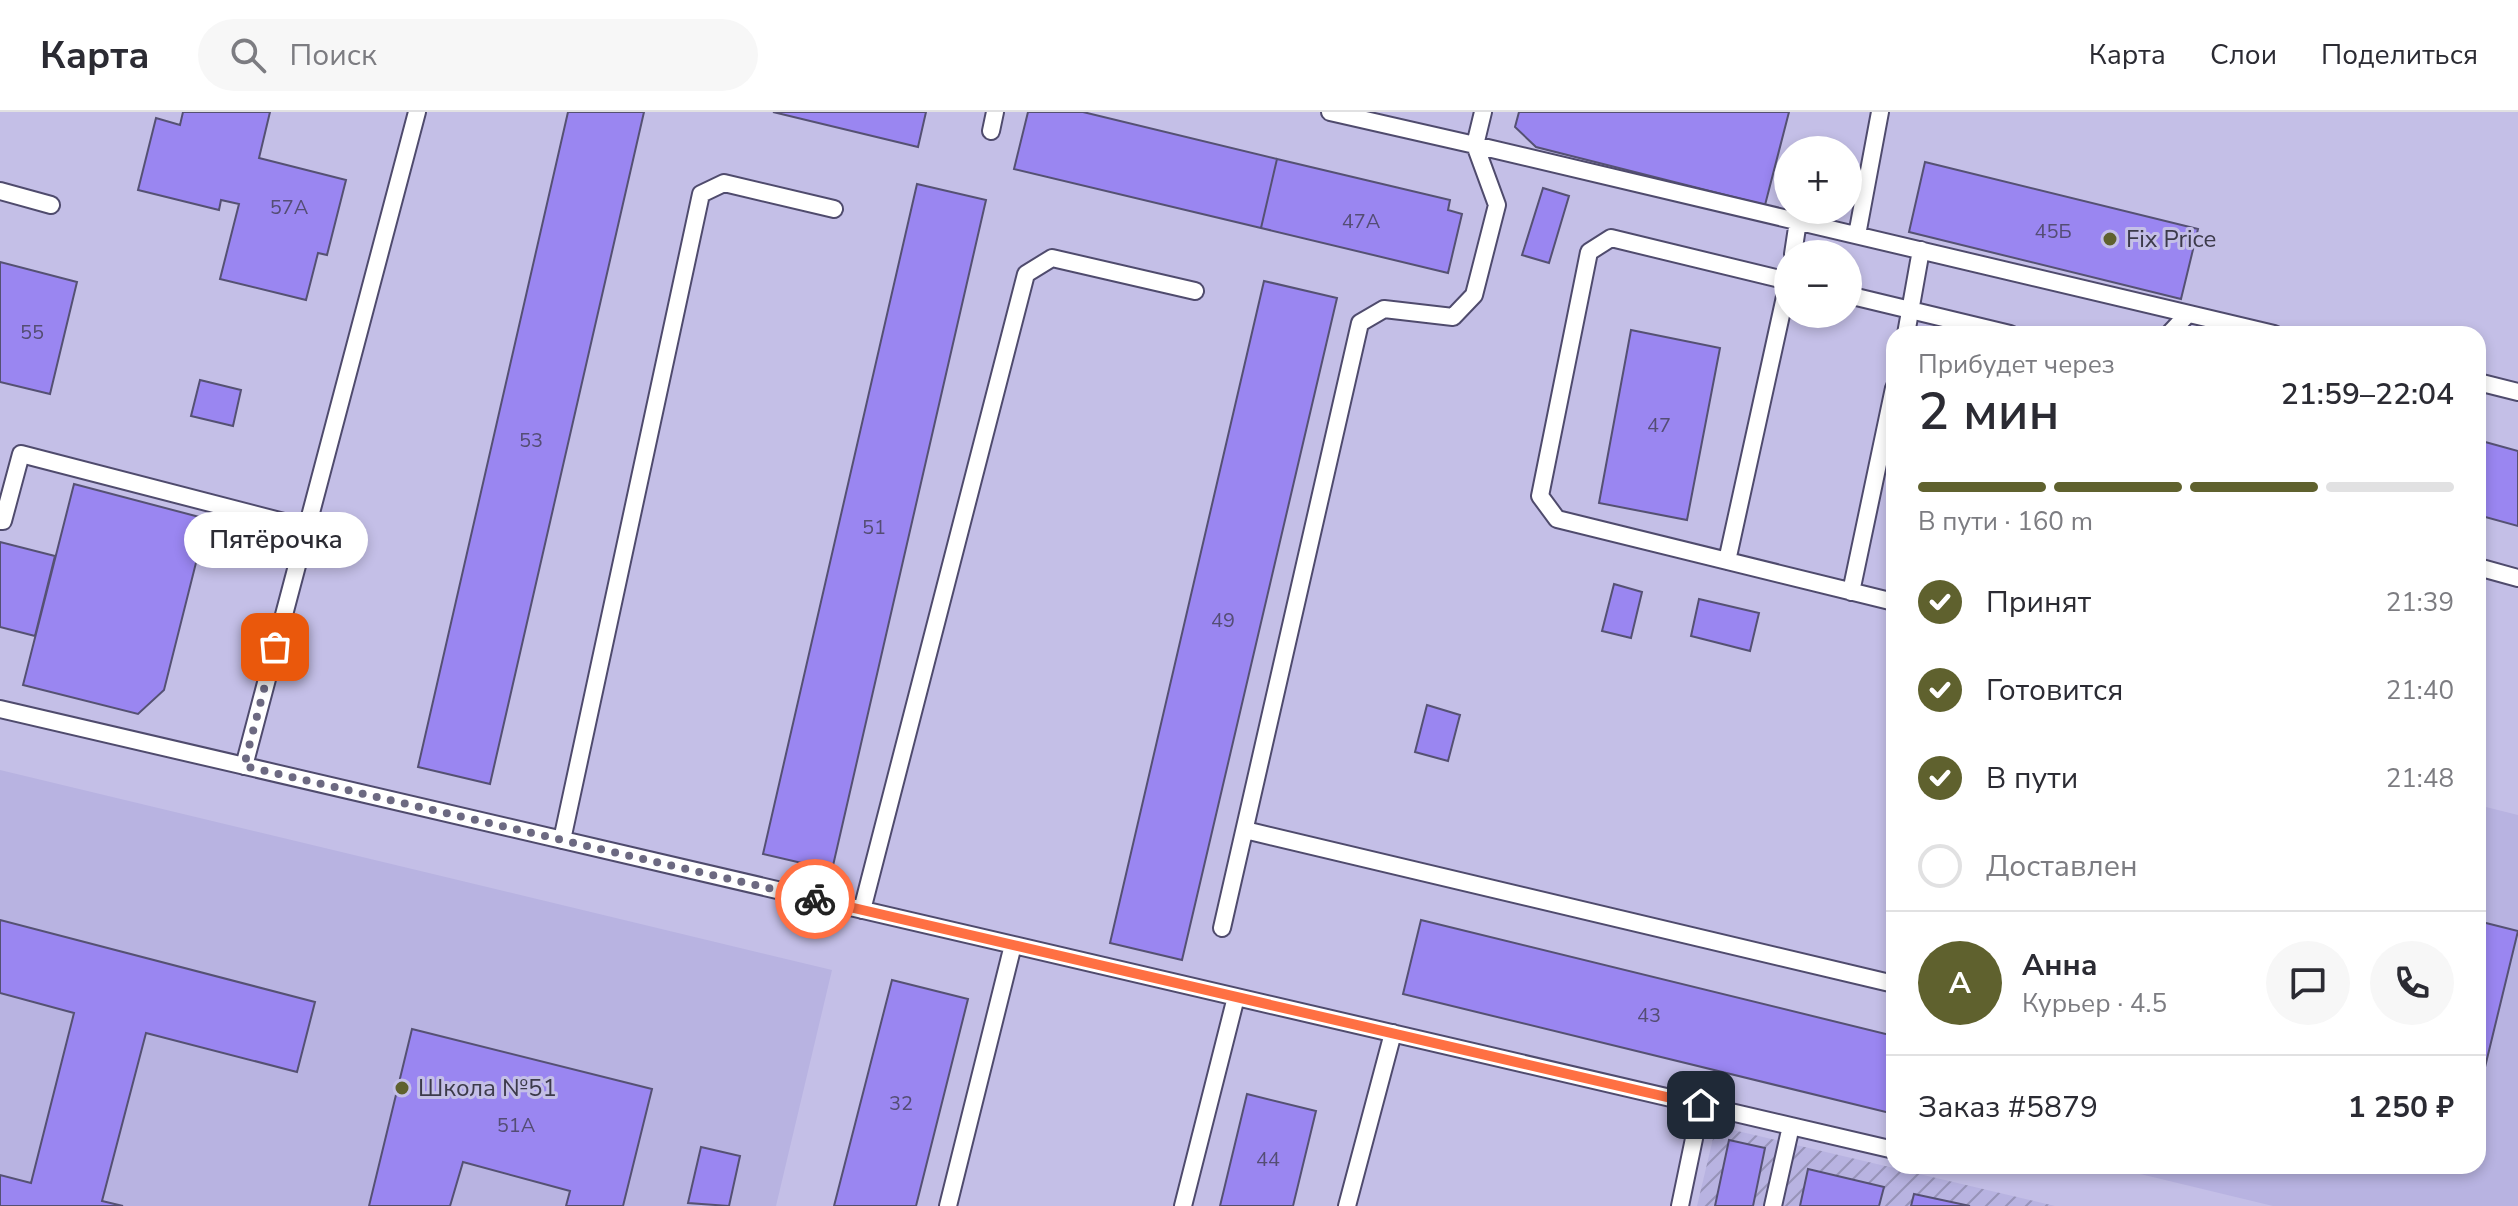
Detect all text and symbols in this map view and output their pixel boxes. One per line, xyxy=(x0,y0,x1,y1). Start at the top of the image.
search box xyxy=(198,19,758,91)
text: Карта xyxy=(40,30,150,81)
icon: search xyxy=(226,33,270,77)
text: Поиск xyxy=(290,35,377,76)
text: Карта xyxy=(2089,36,2166,74)
text: Слои xyxy=(2210,36,2277,74)
text: Поделиться xyxy=(2321,36,2478,74)
map controls xyxy=(1774,136,1862,328)
button: + xyxy=(1774,136,1862,224)
house number: 57А xyxy=(270,194,309,221)
house number: 47А xyxy=(1342,208,1381,235)
house number: 45Б xyxy=(2034,218,2072,245)
place label: Fix Price xyxy=(2126,223,2216,255)
marker: Fix Price xyxy=(2101,230,2119,248)
button: − xyxy=(1774,240,1862,328)
house number: 55 xyxy=(20,319,44,346)
text: Прибудет через xyxy=(1918,347,2115,382)
text: 21:59–22:04 xyxy=(2281,374,2454,415)
text: 2 мин xyxy=(1918,376,2060,447)
house number: 47 xyxy=(1647,412,1671,439)
house number: 53 xyxy=(519,427,543,454)
text: В пути · 160 m xyxy=(1918,504,2093,539)
callout: Пятёрочка xyxy=(183,511,367,567)
house number: 51 xyxy=(862,514,886,541)
text: Пятёрочка xyxy=(209,522,343,557)
icon: check xyxy=(1918,580,1962,624)
text: Принят xyxy=(1986,582,2091,623)
text: 21:39 xyxy=(2386,585,2454,620)
house number: 49 xyxy=(1211,607,1235,634)
pin xyxy=(241,613,309,681)
icon: bag xyxy=(253,625,297,669)
icon: check xyxy=(1918,668,1962,712)
text: Готовится xyxy=(1986,670,2123,711)
text: 21:40 xyxy=(2386,673,2454,708)
icon: check xyxy=(1918,756,1962,800)
text: В пути xyxy=(1986,758,2078,799)
text: 21:48 xyxy=(2386,761,2454,796)
text: Доставлен xyxy=(1986,846,2138,887)
courier xyxy=(775,859,855,939)
icon: bike xyxy=(793,877,837,921)
button: chat xyxy=(2266,941,2350,1025)
button: phone xyxy=(2370,941,2454,1025)
text: Анна xyxy=(2022,945,2098,986)
text: А xyxy=(1949,963,1971,1004)
text: Курьер · 4.5 xyxy=(2022,986,2167,1021)
house number: 43 xyxy=(1637,1002,1661,1029)
pin xyxy=(1667,1071,1735,1139)
place label: Школа №51 xyxy=(418,1072,557,1104)
marker: Школа №51 xyxy=(393,1079,411,1097)
icon: home xyxy=(1679,1083,1723,1127)
text: Заказ #5879 xyxy=(1918,1087,2098,1128)
text: 1 250 ₽ xyxy=(2348,1087,2454,1128)
house number: 32 xyxy=(889,1090,913,1117)
house number: 51А xyxy=(497,1112,536,1139)
house number: 44 xyxy=(1256,1146,1280,1173)

